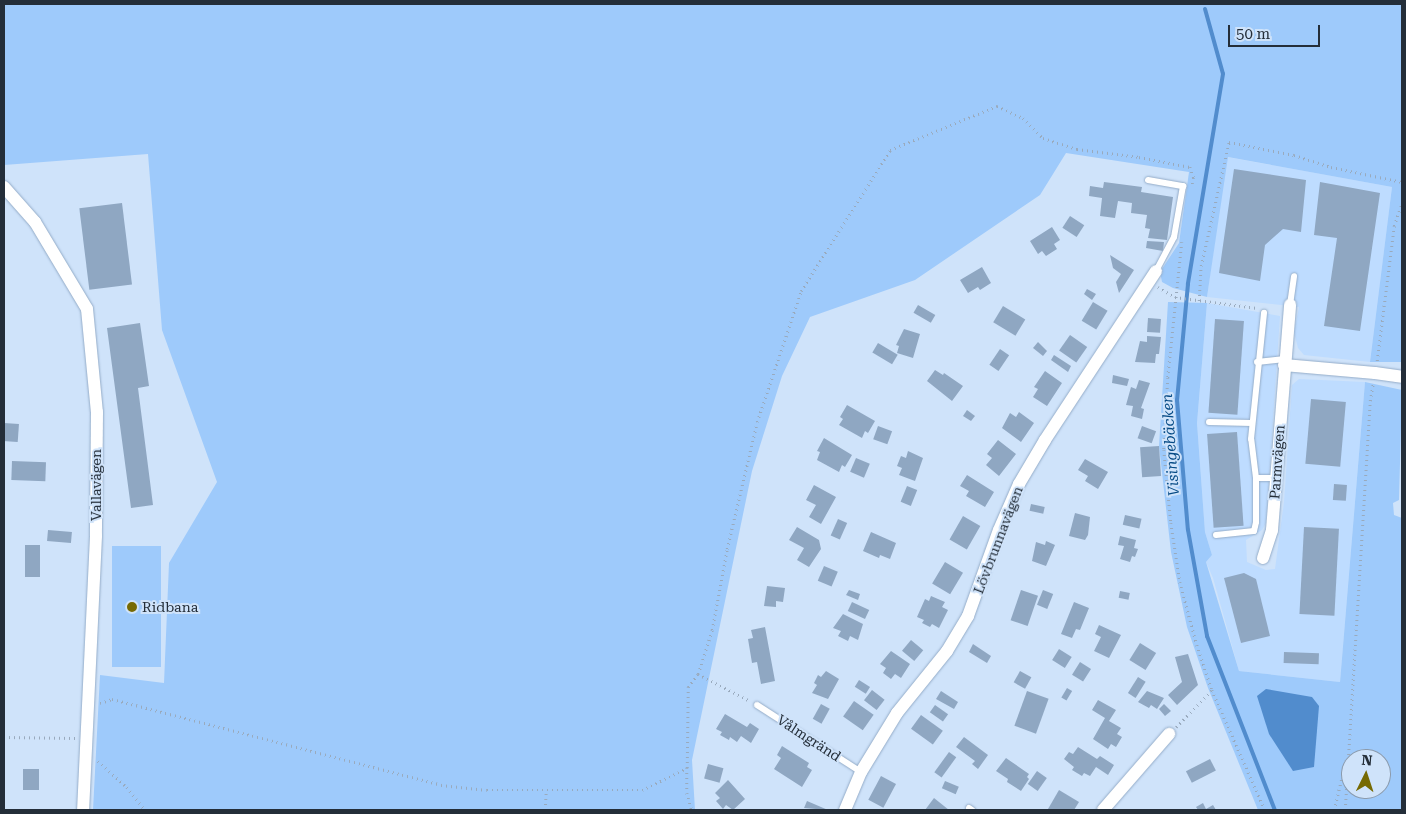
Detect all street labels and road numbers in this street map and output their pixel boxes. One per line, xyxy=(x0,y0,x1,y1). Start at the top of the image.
street label: Parmvägen xyxy=(1266,424,1288,500)
street label: Vallavägen xyxy=(88,449,104,521)
street label: Lövbrunnavägen xyxy=(970,484,1026,596)
street label: Vålmgränd xyxy=(774,711,844,765)

